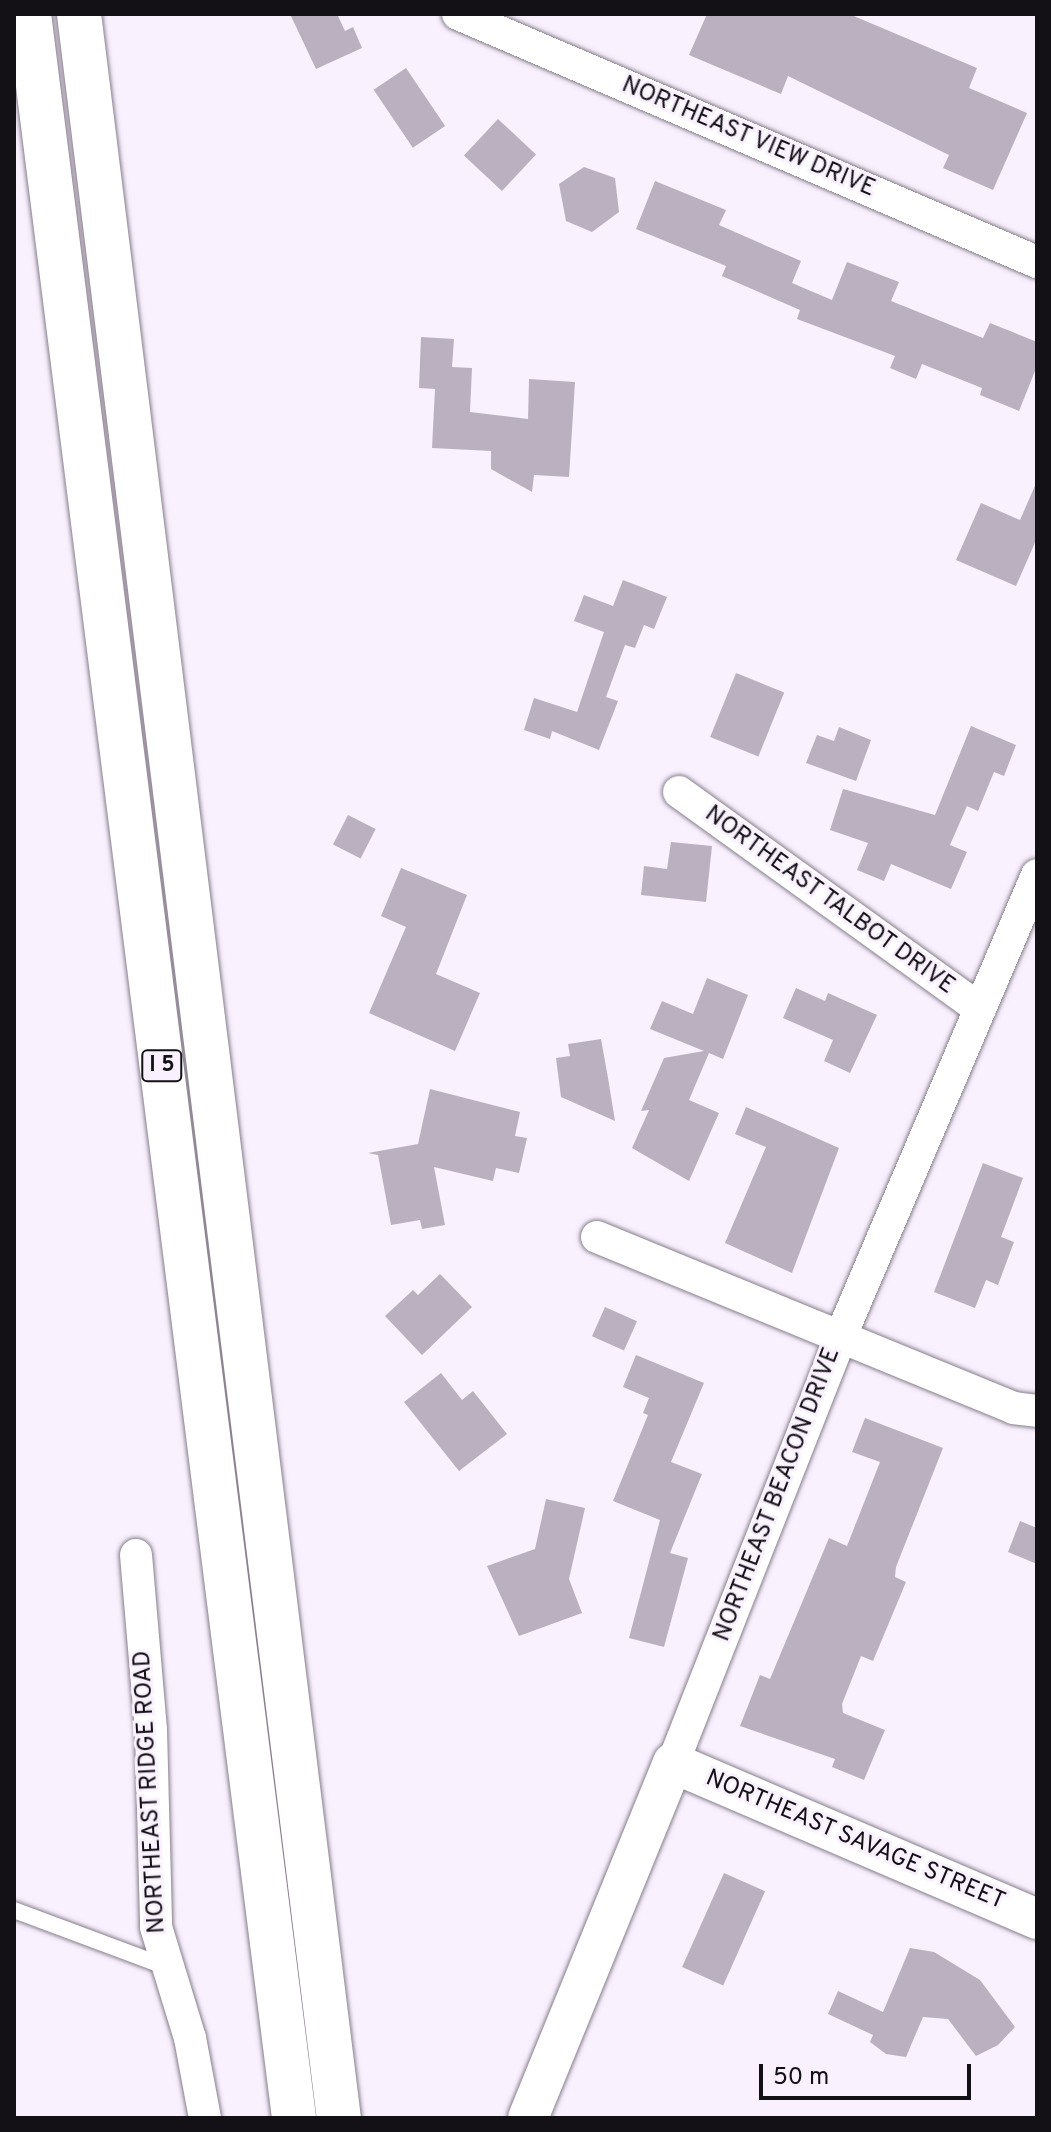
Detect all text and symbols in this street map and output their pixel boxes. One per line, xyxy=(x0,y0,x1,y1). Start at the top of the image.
street label: NORTHEAST VIEW DRIVE xyxy=(616,71,880,205)
street label: NORTHEAST TALBOT DRIVE xyxy=(697,800,961,1002)
road number: I 5 xyxy=(140,1048,184,1084)
street label: NORTHEAST BEACON DRIVE xyxy=(708,1344,848,1646)
street label: NORTHEAST RIDGE ROAD xyxy=(129,1649,173,1935)
street label: NORTHEAST SAVAGE STREET xyxy=(700,1765,1010,1917)
scale bar xyxy=(763,2048,975,2098)
text: 50 m xyxy=(773,2063,829,2093)

